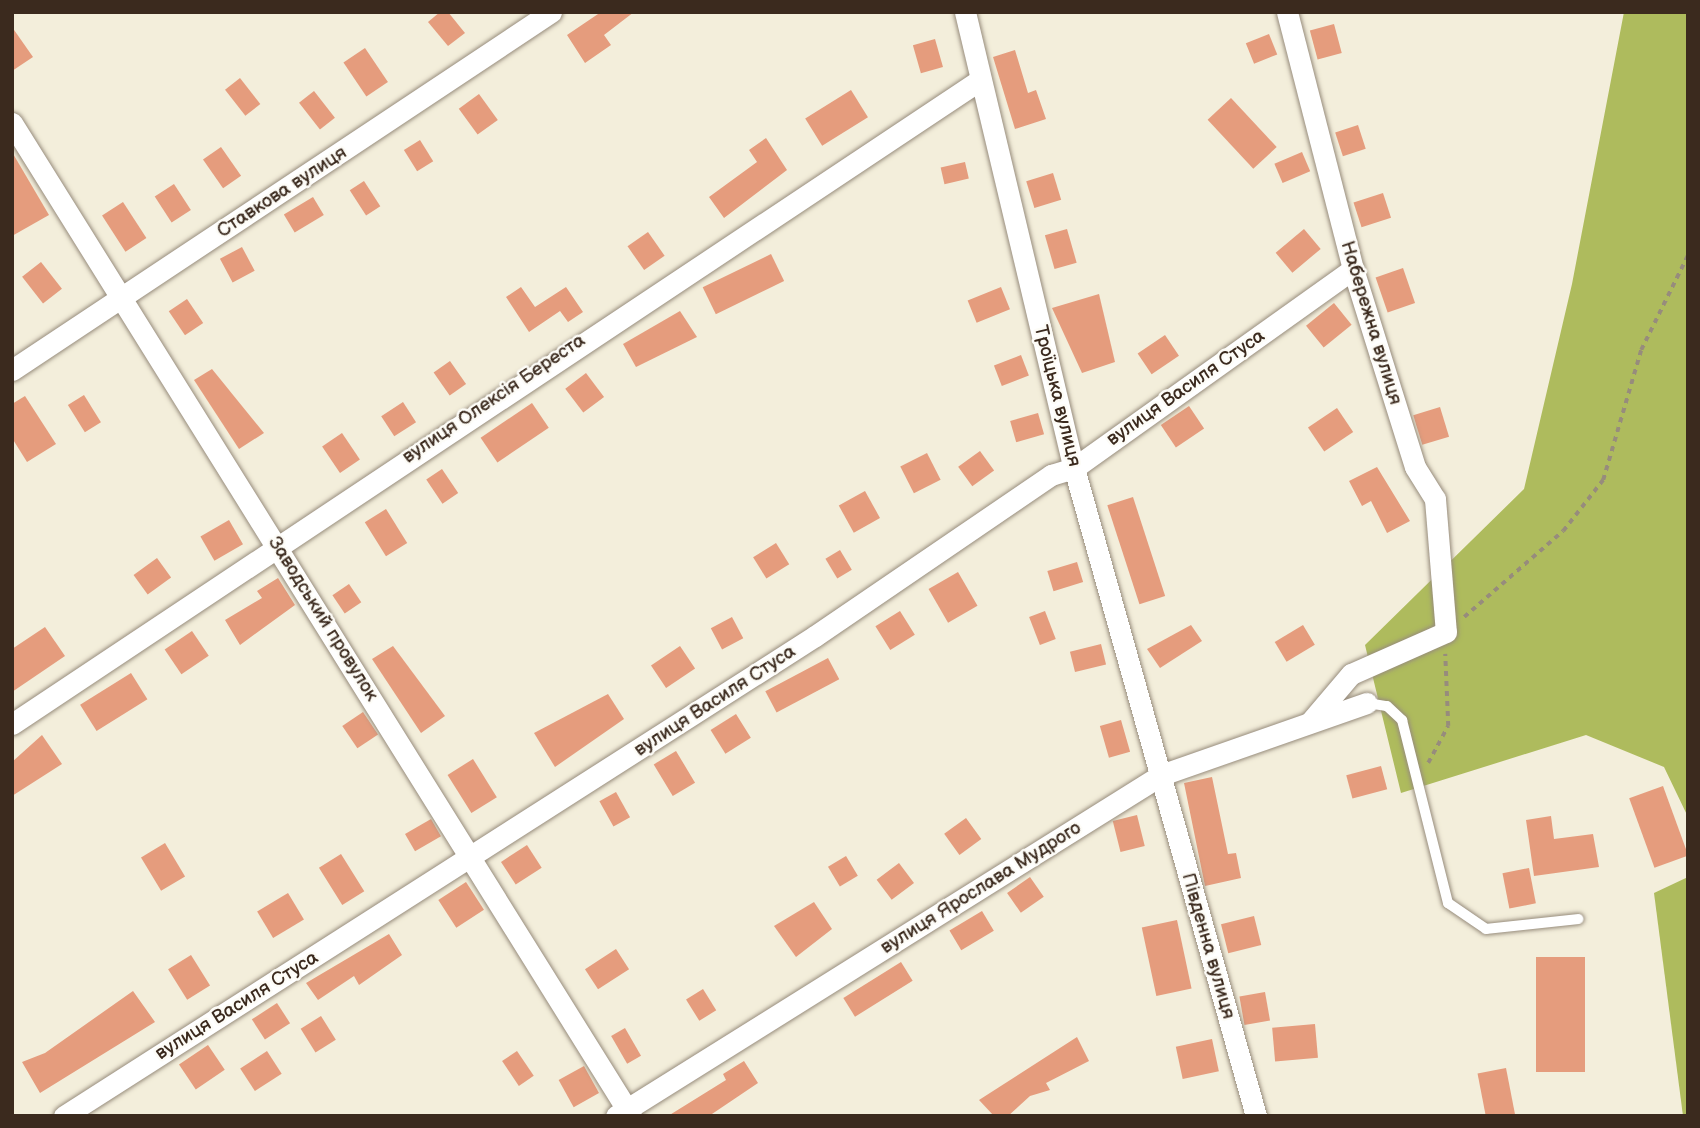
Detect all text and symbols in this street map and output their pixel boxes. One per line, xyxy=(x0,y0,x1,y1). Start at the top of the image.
street label: Ставкова вулиця xyxy=(213,142,351,242)
street label: Набережна вулиця xyxy=(1335,238,1407,408)
street label: Троїцька вулиця xyxy=(1028,323,1086,469)
street label: вулиця Василя Стуса xyxy=(1103,325,1269,451)
street label: вулиця Олексія Береста xyxy=(398,329,590,469)
street label: Заводський провулок xyxy=(263,532,383,706)
street label: вулиця Василя Стуса xyxy=(630,640,800,762)
street label: вулиця Ярослава Мудрого xyxy=(876,817,1086,959)
street label: Південна вулиця xyxy=(1176,870,1240,1022)
street label: вулиця Василя Стуса xyxy=(151,947,323,1065)

